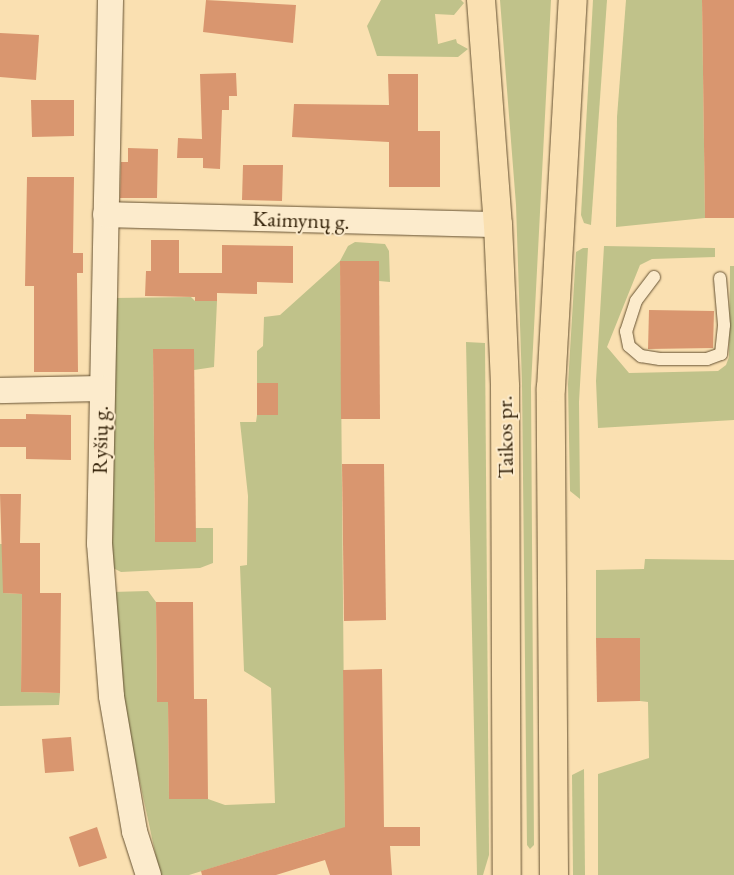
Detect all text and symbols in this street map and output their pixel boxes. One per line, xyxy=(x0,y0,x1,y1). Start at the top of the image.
street label: Kaimynų g. xyxy=(252,205,350,235)
street label: Taikos pr. xyxy=(491,395,519,479)
street label: Ryšių g. xyxy=(86,406,114,474)

